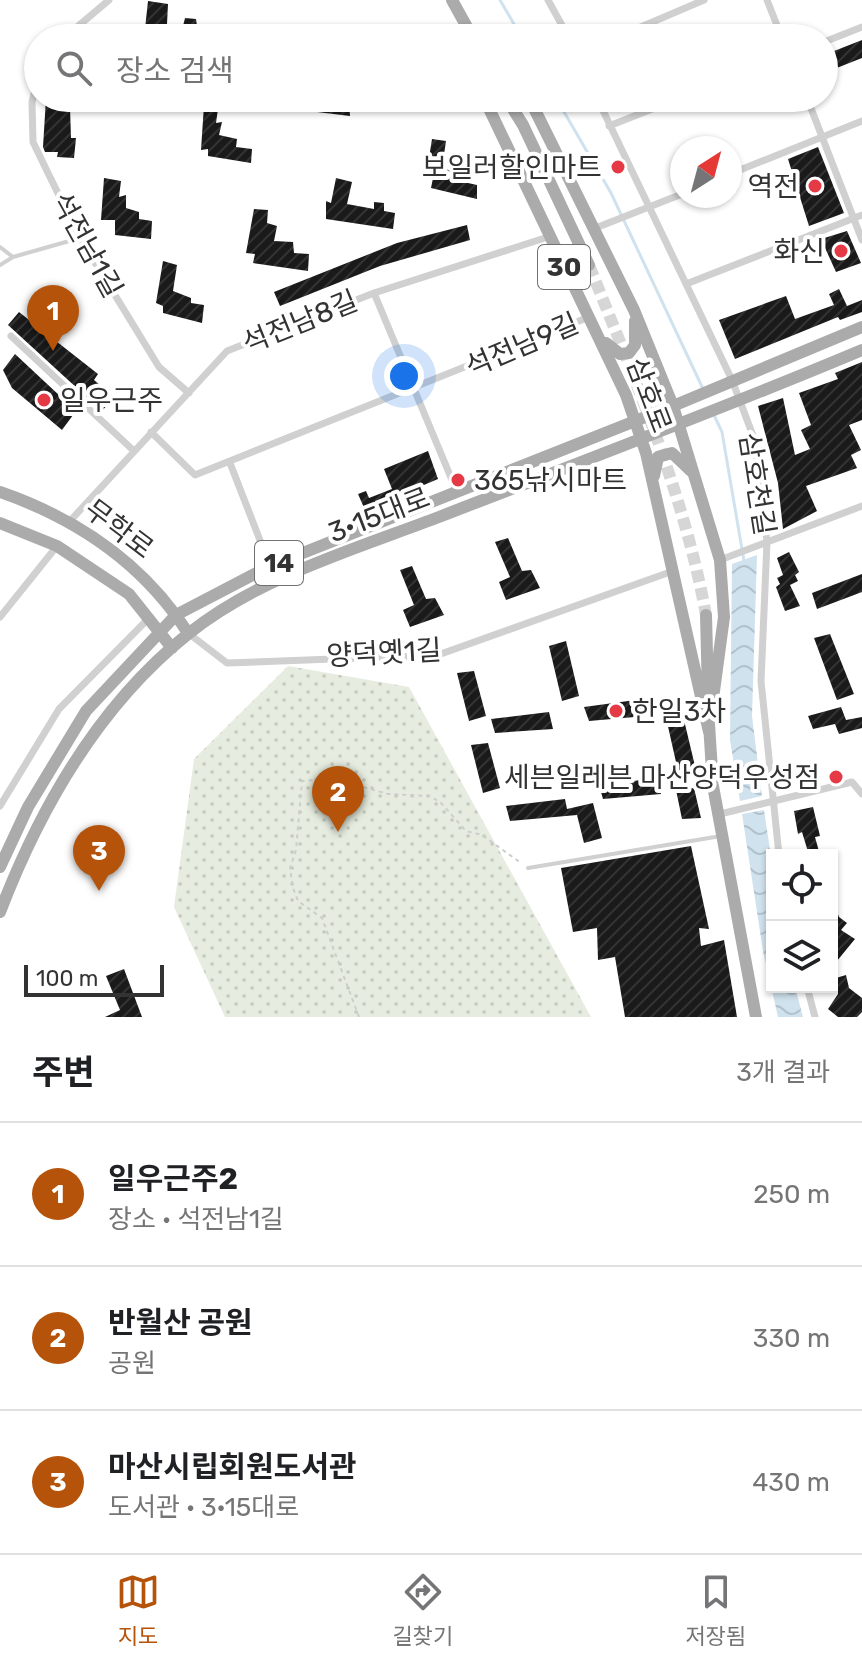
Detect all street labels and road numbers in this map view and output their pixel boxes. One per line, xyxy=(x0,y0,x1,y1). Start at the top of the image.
street label: 석전남1길 xyxy=(45,187,129,303)
road number: 30 xyxy=(538,245,590,289)
street label: 석전남8길 xyxy=(238,284,362,360)
street label: 석전남9길 xyxy=(460,306,584,384)
street label: 삼호로 xyxy=(620,353,678,437)
street label: 삼호천길 xyxy=(733,431,781,537)
street label: 3·15대로 xyxy=(324,481,434,549)
street label: 무학로 xyxy=(78,493,160,565)
road number: 14 xyxy=(255,541,303,585)
street label: 양덕옛1길 xyxy=(326,634,442,672)

